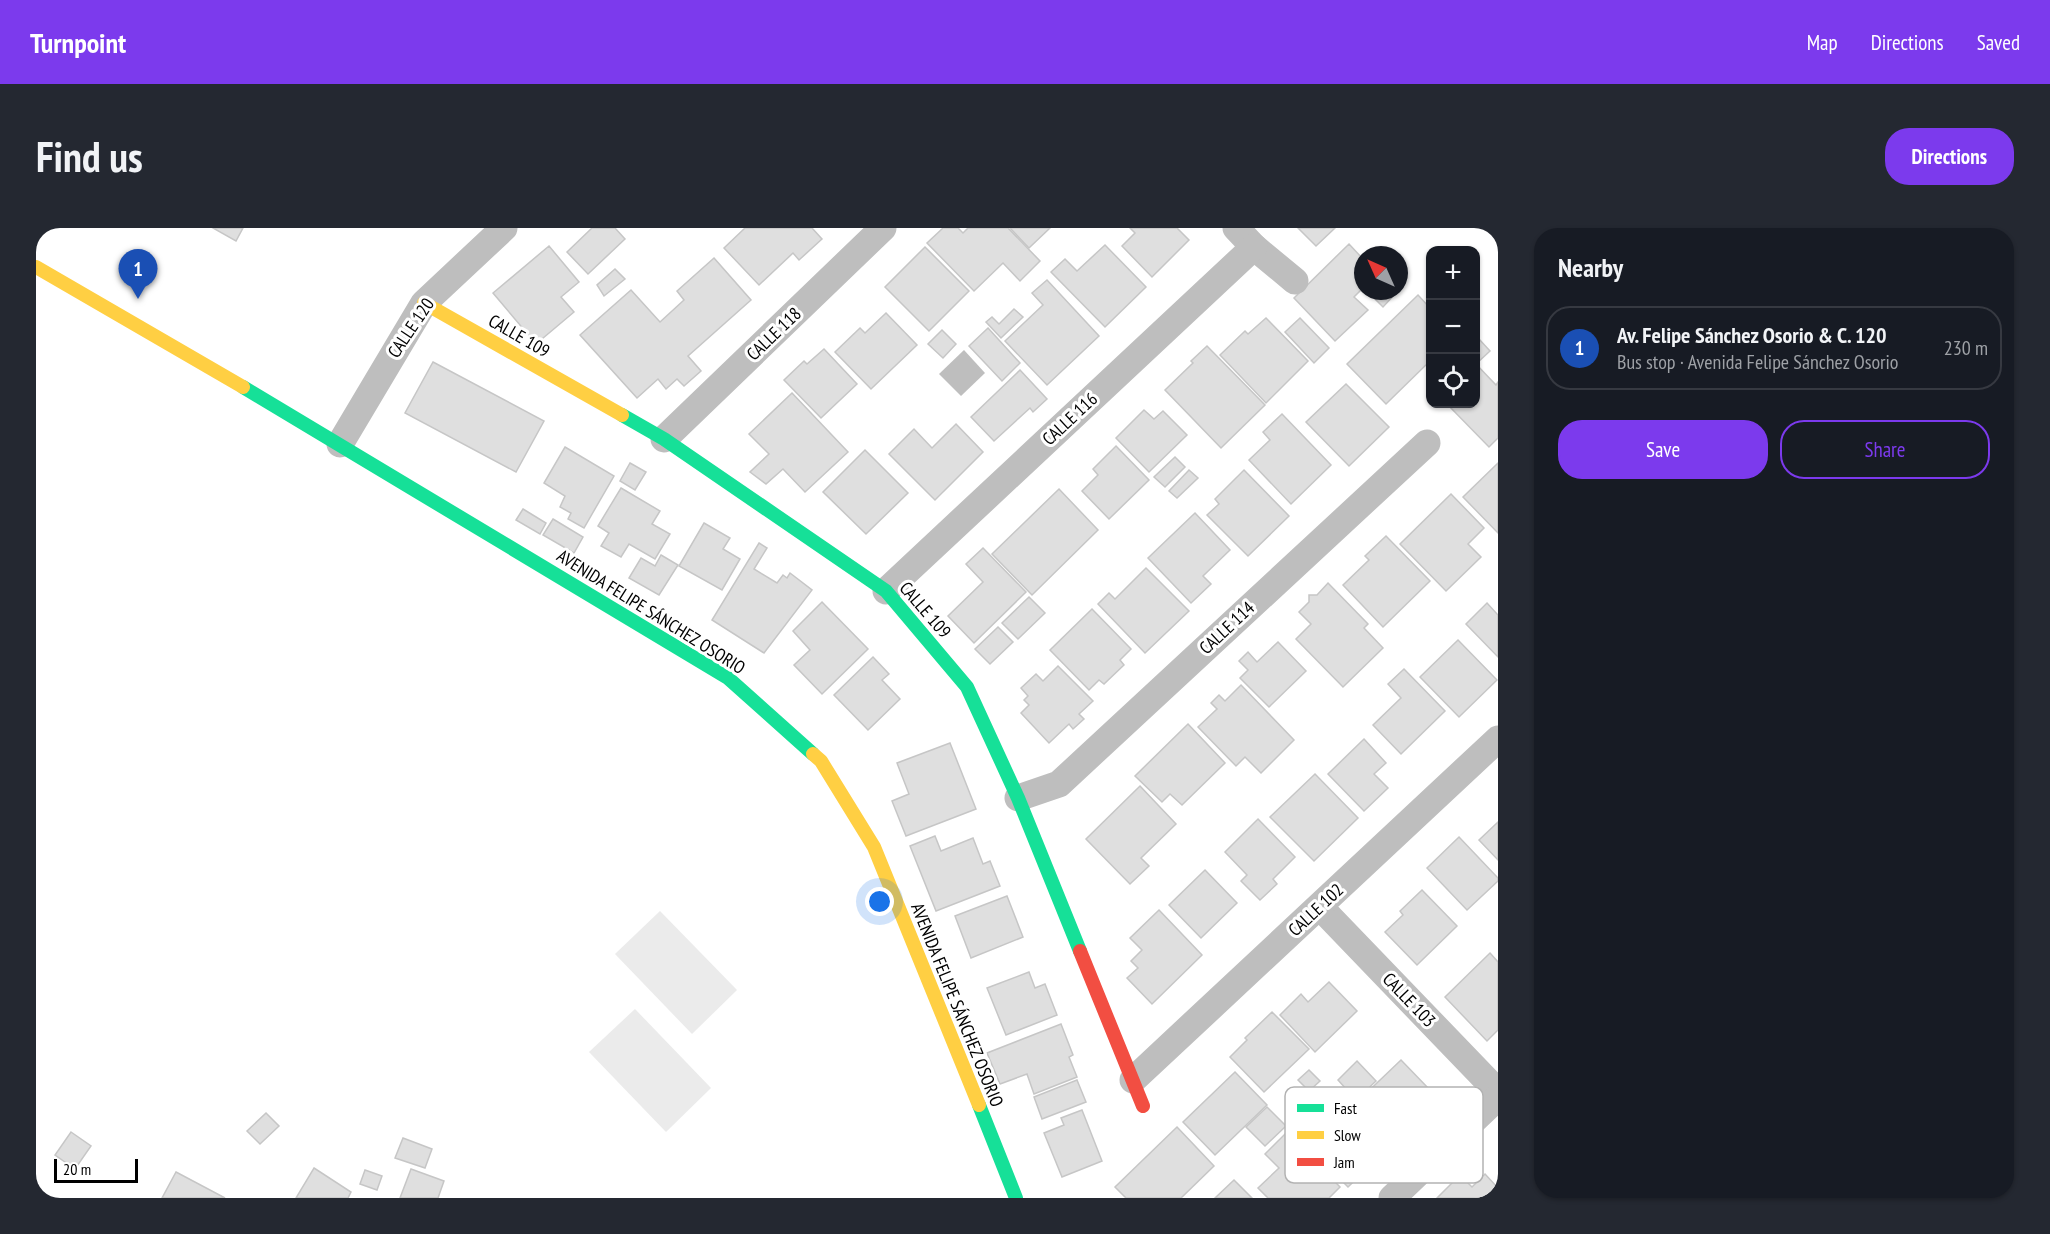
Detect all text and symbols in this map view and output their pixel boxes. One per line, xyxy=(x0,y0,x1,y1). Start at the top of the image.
text: Turnpoint xyxy=(30,24,126,61)
text: Map xyxy=(1807,29,1838,56)
text: Directions xyxy=(1871,29,1944,56)
text: Saved xyxy=(1977,29,2020,56)
button: Directions xyxy=(1885,128,2014,185)
text: Find us xyxy=(36,129,143,184)
north arrow xyxy=(1354,246,1408,300)
map controls xyxy=(1426,246,1480,408)
button: + xyxy=(1426,246,1480,300)
pin: 1 xyxy=(118,250,158,299)
text: Nearby xyxy=(1558,251,1623,284)
street label: CALLE 120 xyxy=(382,293,439,362)
button: − xyxy=(1426,300,1480,354)
street label: CALLE 118 xyxy=(742,302,806,365)
street label: CALLE 109 xyxy=(484,309,554,362)
text: Av. Felipe Sánchez Osorio & C. 120 xyxy=(1617,321,1886,349)
text: 1 xyxy=(1575,335,1584,361)
text: 230 m xyxy=(1944,335,1988,361)
text: Bus stop · Avenida Felipe Sánchez Osorio xyxy=(1617,349,1899,375)
button: locate xyxy=(1426,354,1480,408)
street label: CALLE 116 xyxy=(1037,387,1102,450)
button: Save xyxy=(1558,420,1768,479)
button: Share xyxy=(1780,420,1990,479)
street label: AVENIDA FELIPE SÁNCHEZ OSORIO xyxy=(553,544,750,679)
street label: CALLE 109 xyxy=(895,577,956,643)
street label: CALLE 114 xyxy=(1194,596,1259,659)
street label: CALLE 102 xyxy=(1283,878,1348,941)
your location xyxy=(865,887,894,916)
street label: AVENIDA FELIPE SÁNCHEZ OSORIO xyxy=(906,899,1009,1110)
street label: CALLE 103 xyxy=(1378,968,1441,1032)
legend xyxy=(1285,1087,1483,1183)
text: Fast xyxy=(1334,1098,1357,1118)
text: Slow xyxy=(1334,1125,1361,1145)
text: Jam xyxy=(1333,1152,1355,1172)
scale bar xyxy=(54,1156,138,1184)
text: 20 m xyxy=(63,1159,91,1179)

